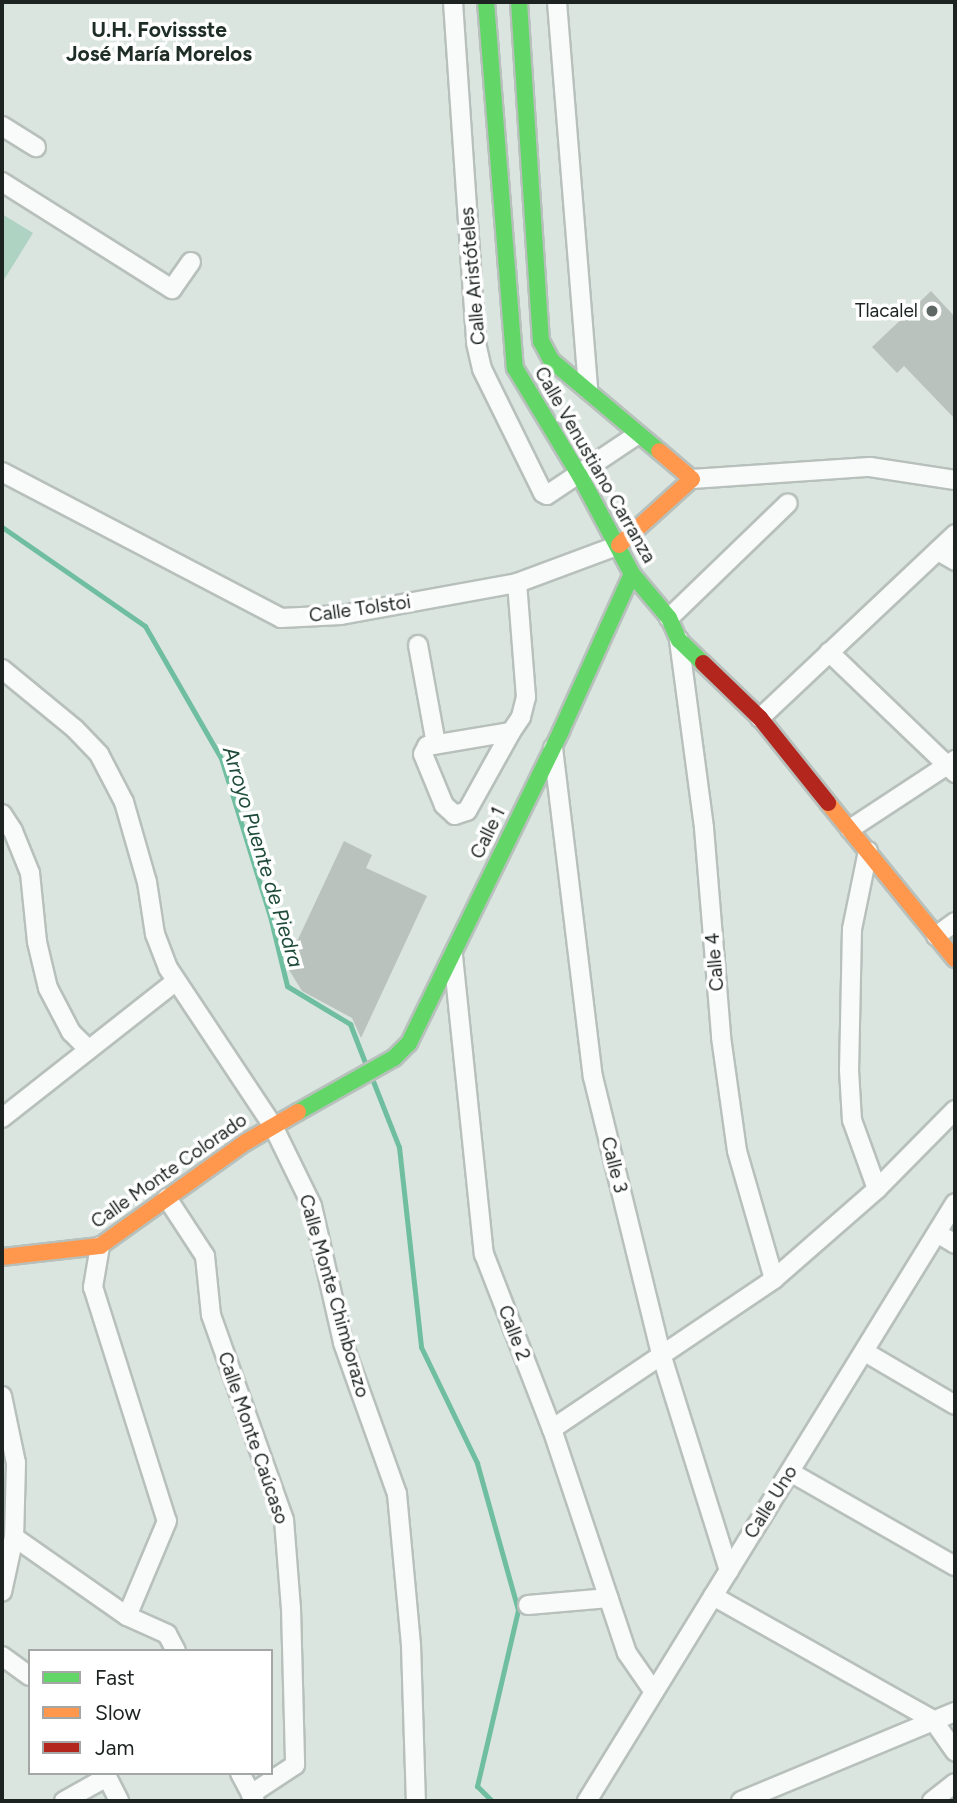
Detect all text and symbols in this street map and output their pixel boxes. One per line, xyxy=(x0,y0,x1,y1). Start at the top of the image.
district label: U.H. Fovissste José María Morelos xyxy=(66,17,252,67)
street label: Calle Aristóteles xyxy=(456,206,490,346)
place label: Tlacalel xyxy=(855,300,918,322)
marker: Tlacalel xyxy=(924,303,940,319)
street label: Calle Venustiano Carranza xyxy=(529,363,661,567)
street label: Calle Tolstoi xyxy=(308,591,412,627)
water label: Arroyo Puente de Piedra xyxy=(217,743,309,971)
street label: Calle 1 xyxy=(466,803,510,863)
street label: Calle 4 xyxy=(701,932,729,992)
street label: Calle Monte Colorado xyxy=(87,1109,251,1233)
street label: Calle 3 xyxy=(596,1135,632,1195)
street label: Calle Monte Chimborazo xyxy=(294,1192,374,1400)
street label: Calle 2 xyxy=(493,1302,535,1364)
street label: Calle Monte Caúcaso xyxy=(213,1349,293,1527)
street label: Calle Uno xyxy=(740,1461,802,1543)
legend xyxy=(28,1649,273,1775)
text: Fast xyxy=(95,1665,135,1690)
text: Slow xyxy=(95,1700,141,1725)
text: Jam xyxy=(95,1735,134,1760)

